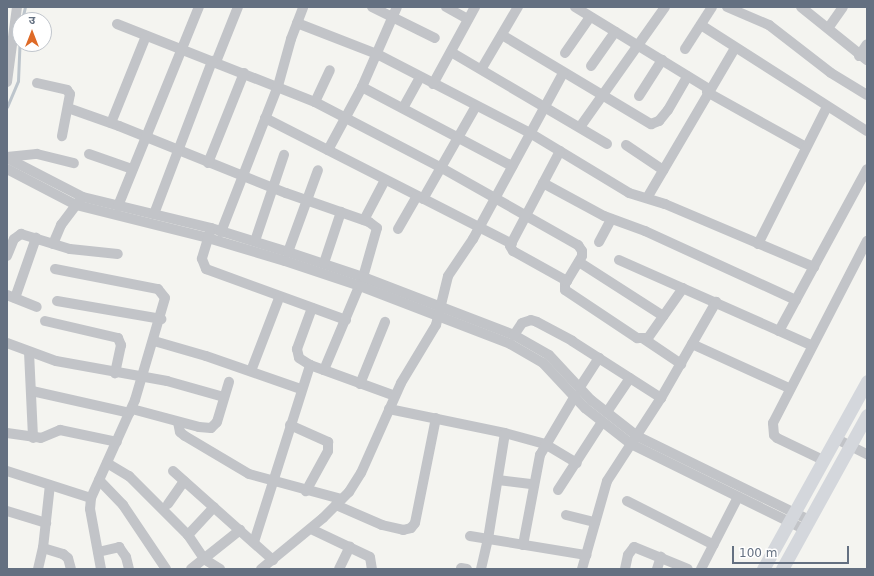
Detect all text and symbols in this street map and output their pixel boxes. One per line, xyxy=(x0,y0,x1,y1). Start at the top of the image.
north arrow xyxy=(12,12,52,52)
text: उ xyxy=(29,14,35,27)
scale bar xyxy=(734,538,851,564)
text: 100 m xyxy=(739,546,777,560)

